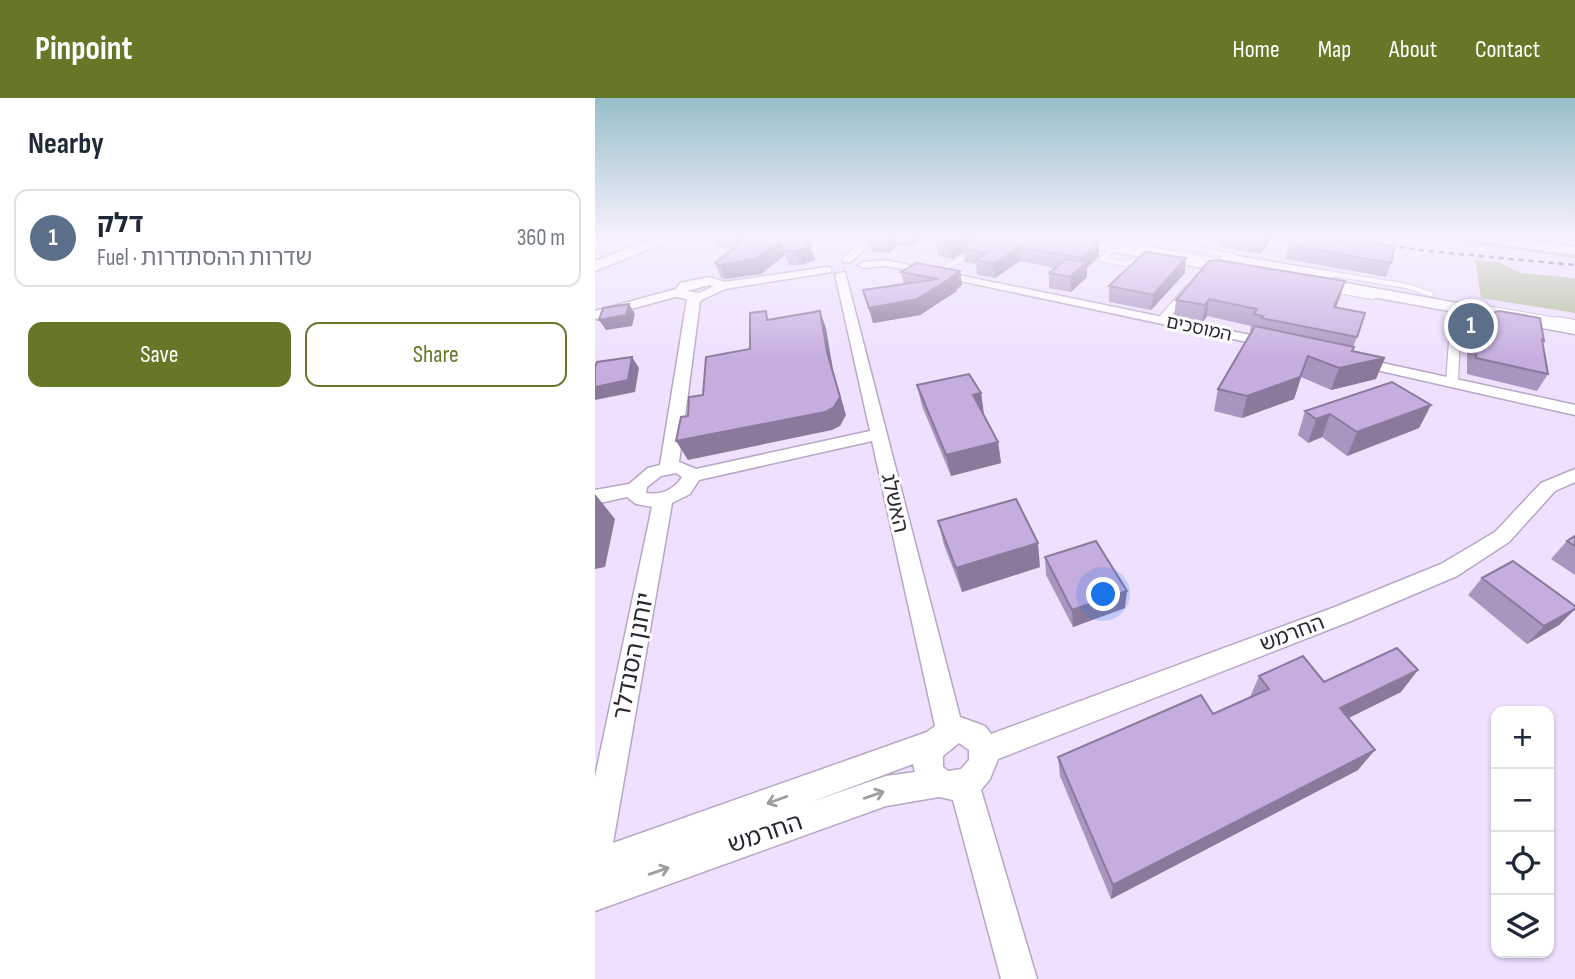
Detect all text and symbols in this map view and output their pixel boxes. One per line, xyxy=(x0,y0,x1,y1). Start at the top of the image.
text: Pinpoint xyxy=(35,29,132,69)
text: Home xyxy=(1232,35,1280,64)
text: Map xyxy=(1318,35,1351,64)
text: About xyxy=(1389,35,1437,64)
text: Contact xyxy=(1475,35,1540,64)
text: Nearby xyxy=(28,126,104,162)
text: דלק xyxy=(97,209,143,240)
text: 1 xyxy=(48,224,58,252)
text: 360 m xyxy=(517,224,565,252)
text: Fuel · שדרות ההסתדרות xyxy=(97,244,312,272)
pin: 1 xyxy=(1448,300,1494,352)
street label: המוסכים xyxy=(1164,311,1234,346)
button: Save xyxy=(28,322,291,387)
button: Share xyxy=(305,322,567,387)
street label: האשלג xyxy=(876,471,913,535)
your location xyxy=(1086,577,1120,611)
street label: יוחנן הסנדלר xyxy=(607,590,660,722)
street label: החרמש xyxy=(1256,610,1328,657)
map controls xyxy=(1491,706,1554,958)
button: + xyxy=(1491,706,1554,769)
button: − xyxy=(1491,769,1554,832)
one-way arrow xyxy=(862,788,884,800)
one-way arrow xyxy=(767,795,789,807)
street label: החרמש xyxy=(724,807,806,860)
button: locate xyxy=(1491,832,1554,895)
one-way arrow xyxy=(648,864,670,876)
button: layers xyxy=(1491,895,1554,958)

